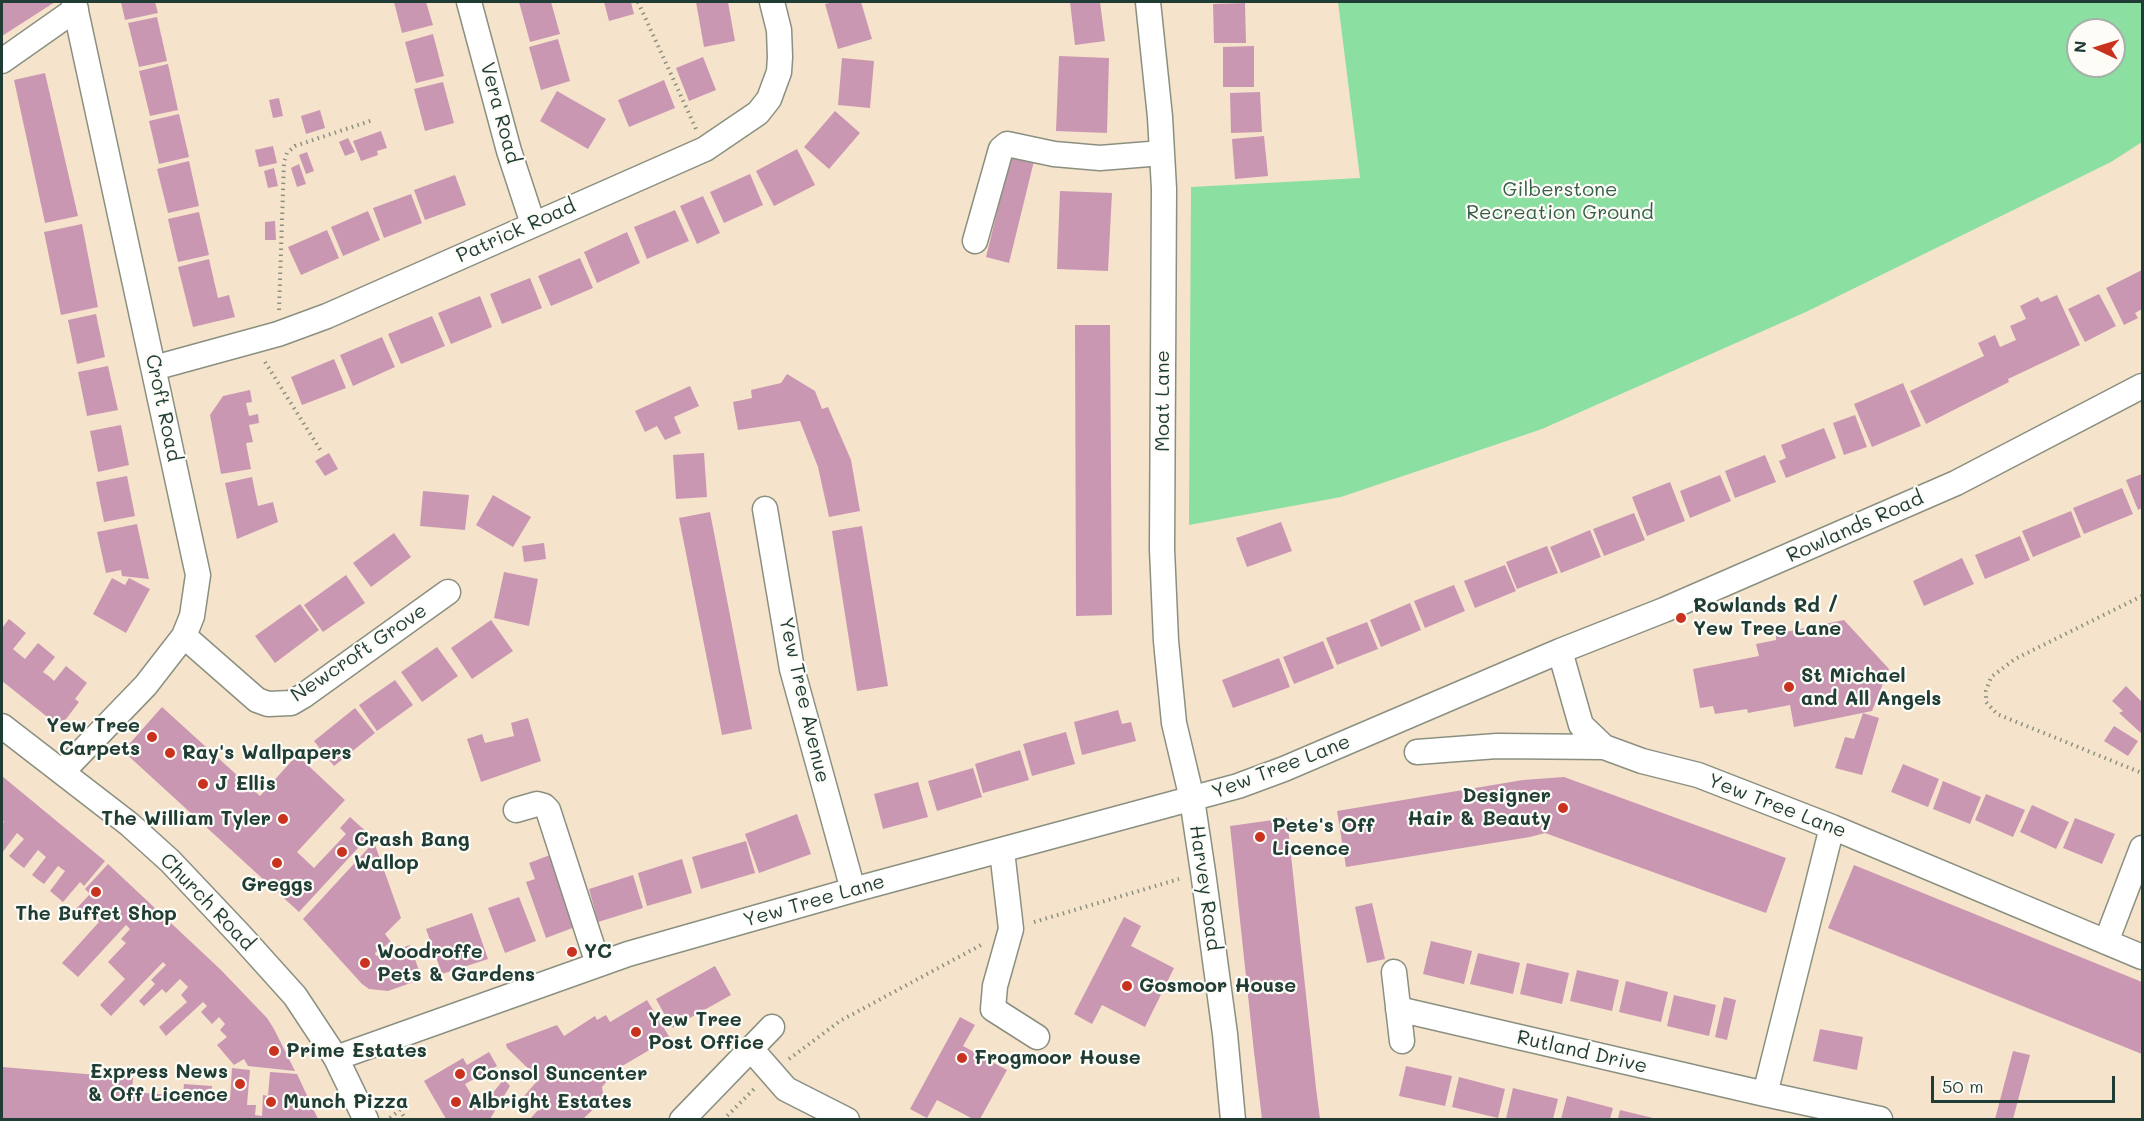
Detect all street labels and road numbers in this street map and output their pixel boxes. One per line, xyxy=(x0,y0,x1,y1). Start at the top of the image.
street label: Vera Road xyxy=(475,60,525,166)
street label: Patrick Road xyxy=(453,194,579,268)
street label: Moat Lane xyxy=(1151,350,1175,452)
street label: Croft Road xyxy=(140,352,186,464)
street label: Rowlands Road xyxy=(1783,486,1927,568)
street label: Newcroft Grove xyxy=(286,599,432,707)
street label: Yew Tree Avenue xyxy=(773,615,835,785)
street label: Yew Tree Lane xyxy=(1208,730,1354,804)
street label: Yew Tree Lane xyxy=(1704,769,1850,843)
street label: Harvey Road xyxy=(1184,824,1226,952)
street label: Church Road xyxy=(155,848,259,956)
street label: Yew Tree Lane xyxy=(740,869,888,933)
street label: Rutland Drive xyxy=(1514,1025,1650,1079)

